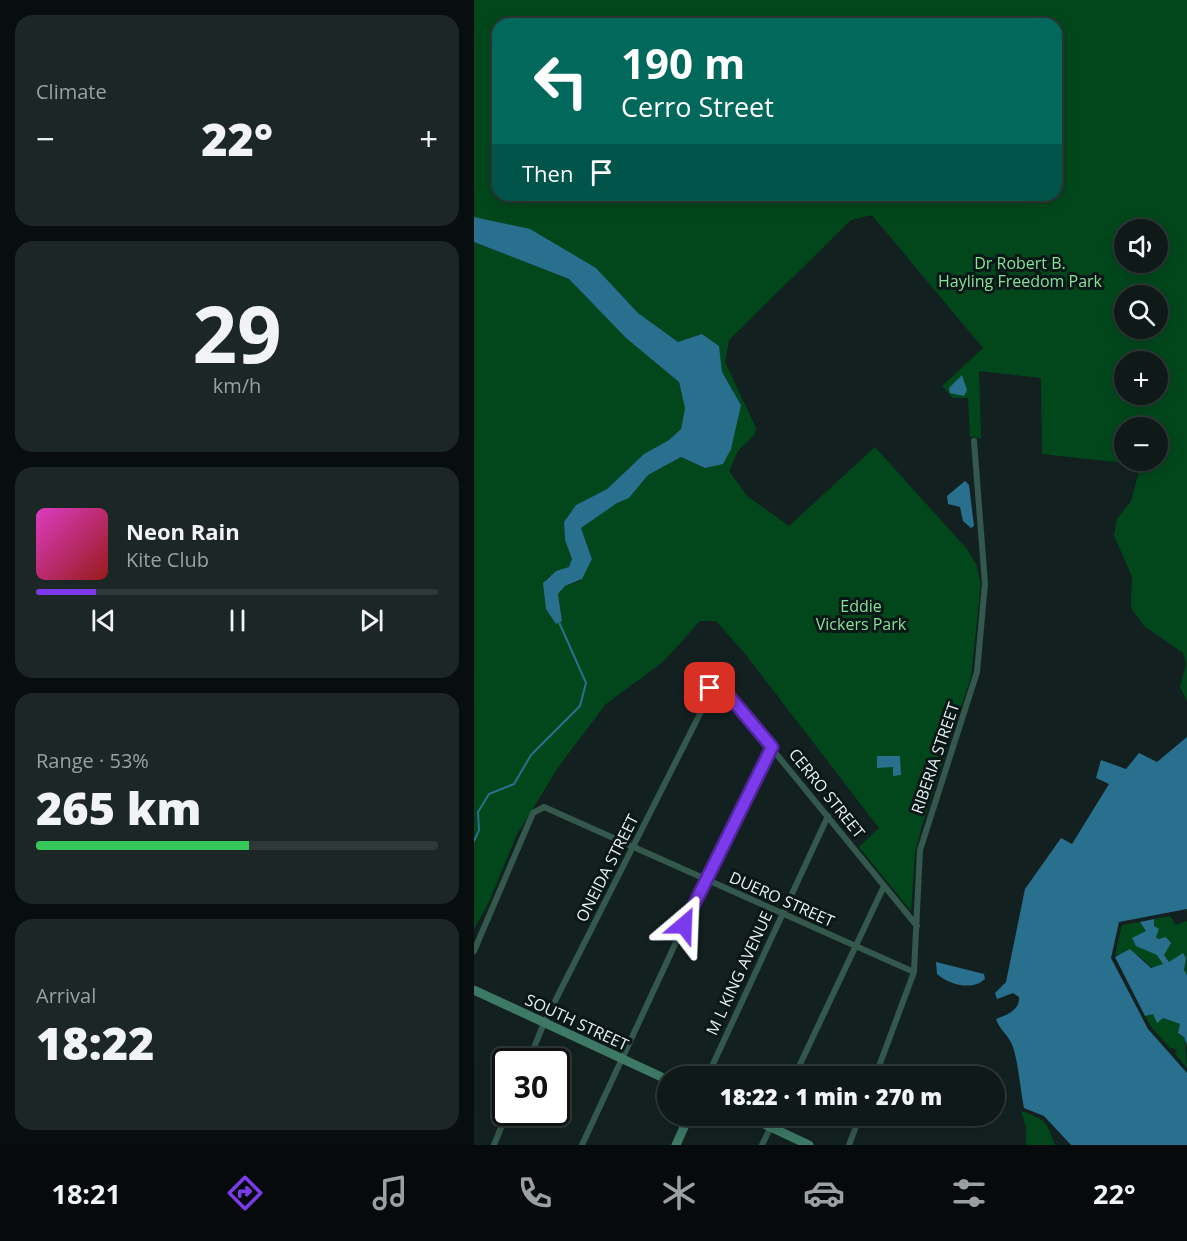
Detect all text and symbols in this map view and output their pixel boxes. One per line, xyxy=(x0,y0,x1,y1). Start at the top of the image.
text: 190 m xyxy=(621,34,745,91)
icon: left xyxy=(522,42,600,120)
text: Climate xyxy=(36,78,107,105)
text: Cerro Street xyxy=(621,88,774,125)
text: 22° xyxy=(201,108,273,169)
text: − xyxy=(36,116,55,161)
text: + xyxy=(419,116,438,161)
icon: arrive xyxy=(585,156,618,189)
text: Then xyxy=(522,158,573,188)
map controls xyxy=(1114,219,1168,471)
button: sound xyxy=(1114,219,1168,273)
park label: Dr Robert B. Hayling Freedom Park xyxy=(938,252,1103,292)
text: 29 xyxy=(192,280,282,386)
button: search xyxy=(1114,285,1168,339)
button: + xyxy=(1114,351,1168,405)
text: km/h xyxy=(213,372,261,399)
button: − xyxy=(1114,417,1168,471)
text: Neon Rain xyxy=(126,516,240,546)
text: Kite Club xyxy=(126,546,209,573)
park label: Eddie Vickers Park xyxy=(816,595,907,635)
icon: previous xyxy=(87,604,120,637)
icon: pause xyxy=(221,604,254,637)
icon: next xyxy=(355,604,388,637)
pin xyxy=(684,662,735,713)
icon: arrive xyxy=(693,671,726,704)
street label: RIBERIA STREET xyxy=(906,699,964,817)
street label: CERRO STREET xyxy=(784,744,870,843)
text: Range · 53% xyxy=(36,747,149,774)
text: 265 km xyxy=(36,777,201,838)
street label: ONEIDA STREET xyxy=(570,810,644,925)
street label: DUERO STREET xyxy=(726,866,838,932)
position arrow xyxy=(652,893,716,957)
street label: M L KING AVENUE xyxy=(701,907,777,1039)
text: Arrival xyxy=(36,982,96,1009)
street label: SOUTH STREET xyxy=(522,988,632,1056)
text: 18:22 xyxy=(36,1012,154,1073)
speed limit sign: 30 xyxy=(492,1048,570,1126)
text: 18:22 · 1 min · 270 m xyxy=(720,1081,942,1111)
icon: directions xyxy=(224,1172,266,1214)
icon: music xyxy=(369,1172,411,1214)
icon: phone xyxy=(514,1172,556,1214)
icon: climate xyxy=(658,1172,700,1214)
icon: car xyxy=(803,1172,845,1214)
icon: filters xyxy=(948,1172,990,1214)
text: 18:21 xyxy=(51,1175,121,1212)
text: 22° xyxy=(1093,1175,1135,1212)

